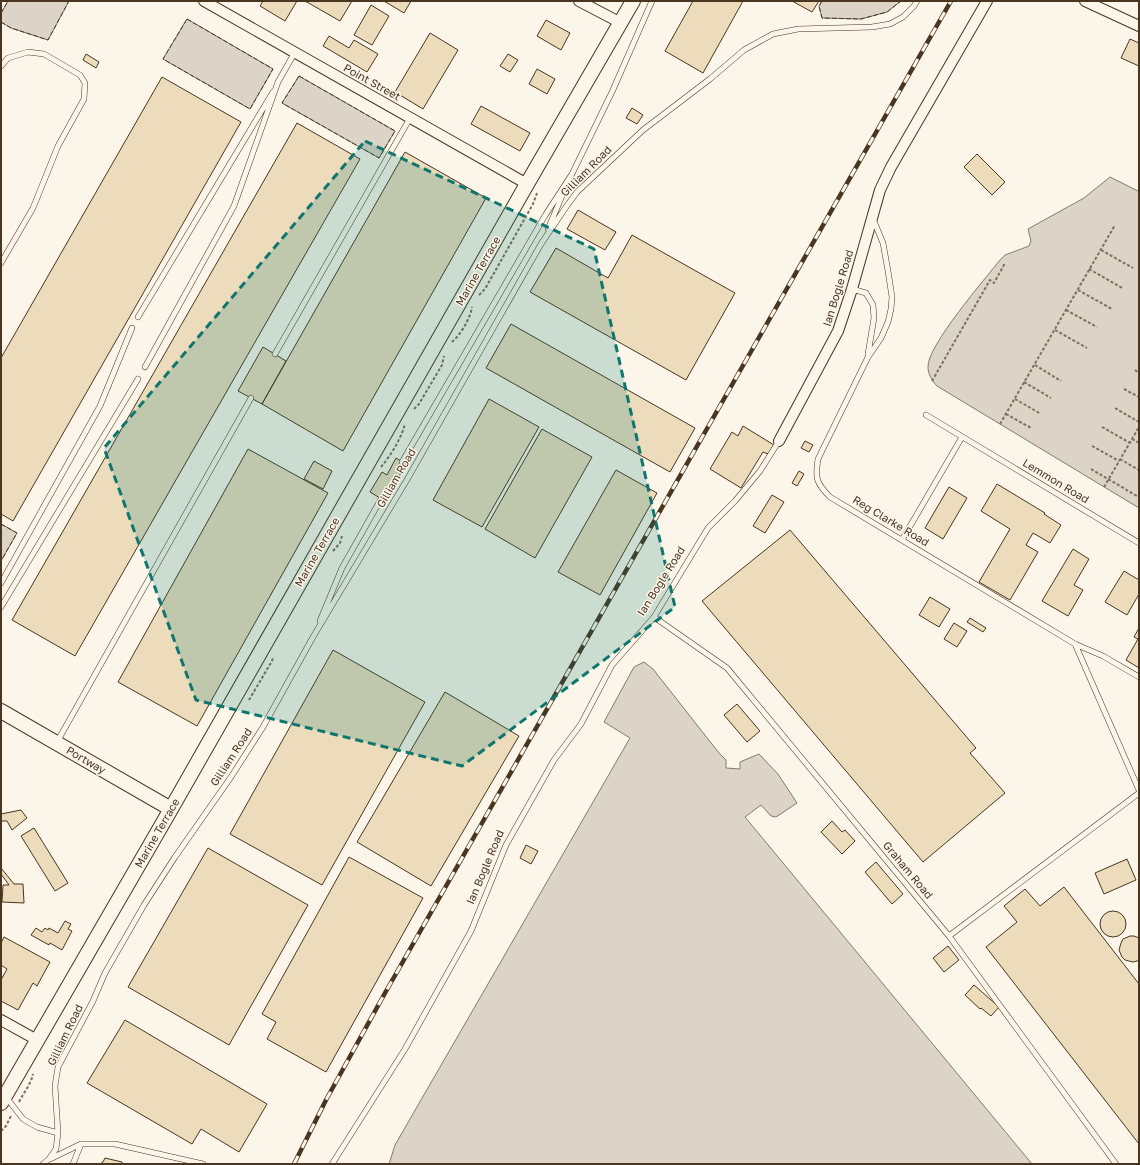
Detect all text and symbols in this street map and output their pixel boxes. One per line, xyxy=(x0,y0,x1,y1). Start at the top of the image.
street label: Point Street xyxy=(342,61,403,103)
street label: Gilliam Road xyxy=(558,143,614,199)
street label: Marine Terrace xyxy=(452,234,503,308)
street label: Ian Bogle Road xyxy=(820,248,855,328)
street label: Gilliam Road xyxy=(373,446,418,510)
street label: Lemmon Road xyxy=(1021,456,1092,505)
street label: Reg Clarke Road xyxy=(851,493,932,549)
street label: Marine Terrace xyxy=(291,515,342,589)
street label: Ian Bogle Road xyxy=(634,544,687,618)
street label: Gilliam Road xyxy=(207,725,254,788)
street label: Portway xyxy=(64,743,108,776)
street label: Marine Terrace xyxy=(131,796,182,870)
street label: Ian Bogle Road xyxy=(463,828,506,906)
street label: Graham Road xyxy=(881,838,936,901)
street label: Gilliam Road xyxy=(44,1002,85,1067)

